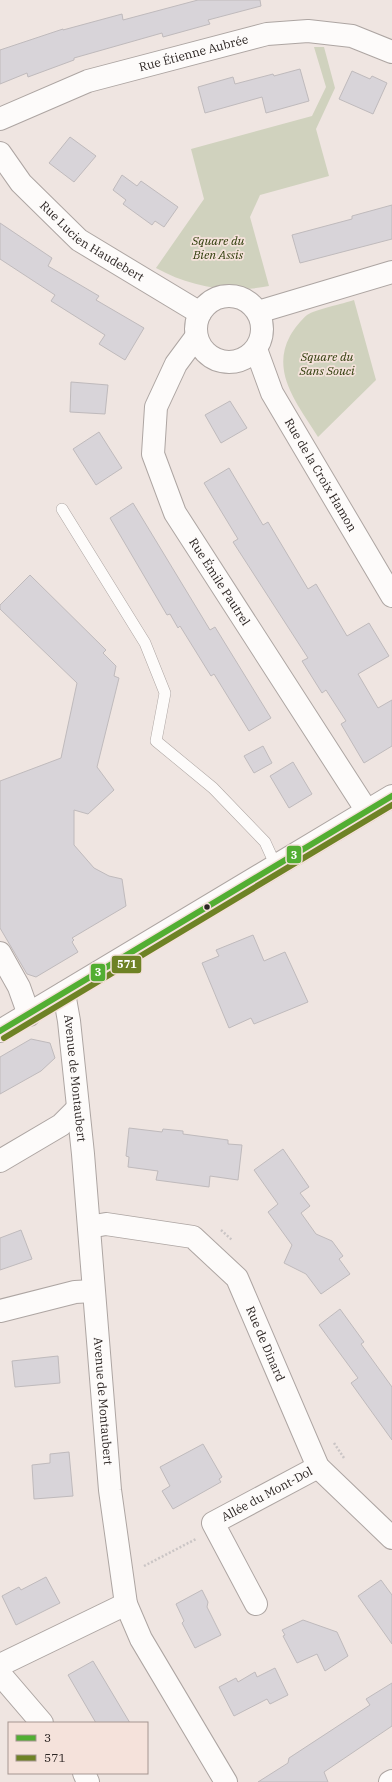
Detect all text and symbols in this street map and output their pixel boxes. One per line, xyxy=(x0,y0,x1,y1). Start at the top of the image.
street label: Rue Étienne Aubrée xyxy=(137,31,250,74)
street label: Rue Lucien Haudebert xyxy=(37,198,147,284)
park label: Square du Bien Assis xyxy=(191,233,244,262)
park label: Square du Sans Souci xyxy=(299,349,355,378)
street label: Rue de la Croix Hamon xyxy=(282,415,360,534)
street label: Rue Émile Pautrel xyxy=(186,535,254,629)
line badge: 3 xyxy=(286,845,302,864)
text: 3 xyxy=(291,848,297,862)
unlabelled marker xyxy=(202,902,212,912)
line badge: 571 xyxy=(111,955,142,974)
text: 571 xyxy=(117,957,137,971)
line badge: 3 xyxy=(90,963,106,982)
text: 3 xyxy=(95,965,101,979)
street label: Avenue de Montaubert xyxy=(61,1013,90,1143)
street label: Rue de Dinard xyxy=(243,1304,288,1384)
street label: Avenue de Montaubert xyxy=(91,1337,116,1465)
street label: Allée du Mont-Dol xyxy=(219,1463,315,1524)
legend xyxy=(8,1722,148,1774)
text: 3 xyxy=(44,1730,51,1745)
text: 571 xyxy=(44,1750,66,1765)

